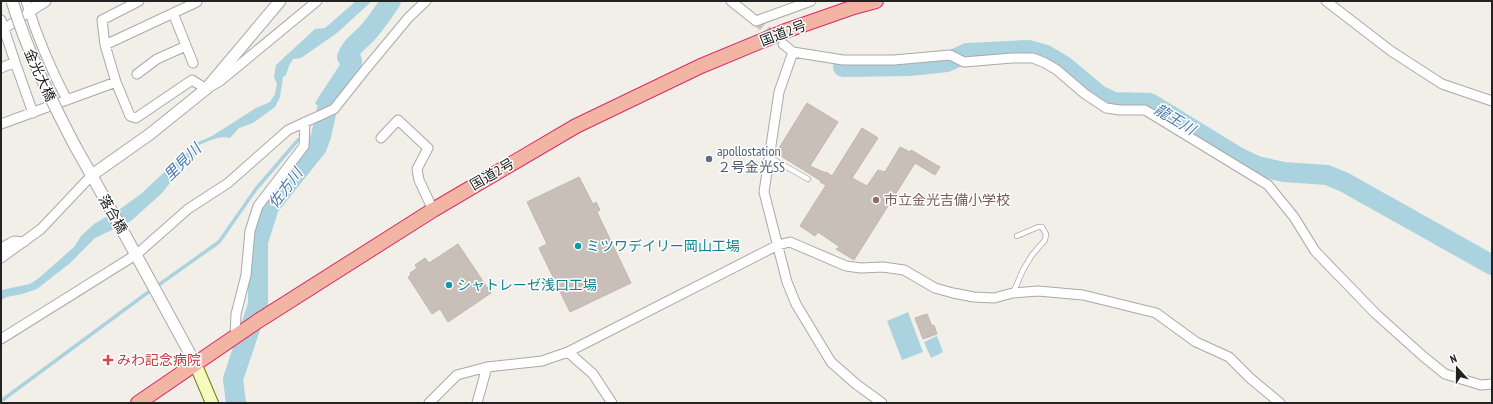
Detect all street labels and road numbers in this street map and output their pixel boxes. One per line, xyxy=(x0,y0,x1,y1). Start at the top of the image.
street label: 国道2号 xyxy=(757,16,809,50)
street label: 金光大橋 xyxy=(20,46,60,104)
street label: 国道2号 xyxy=(467,154,517,194)
street label: 落合橋 xyxy=(95,191,131,237)

